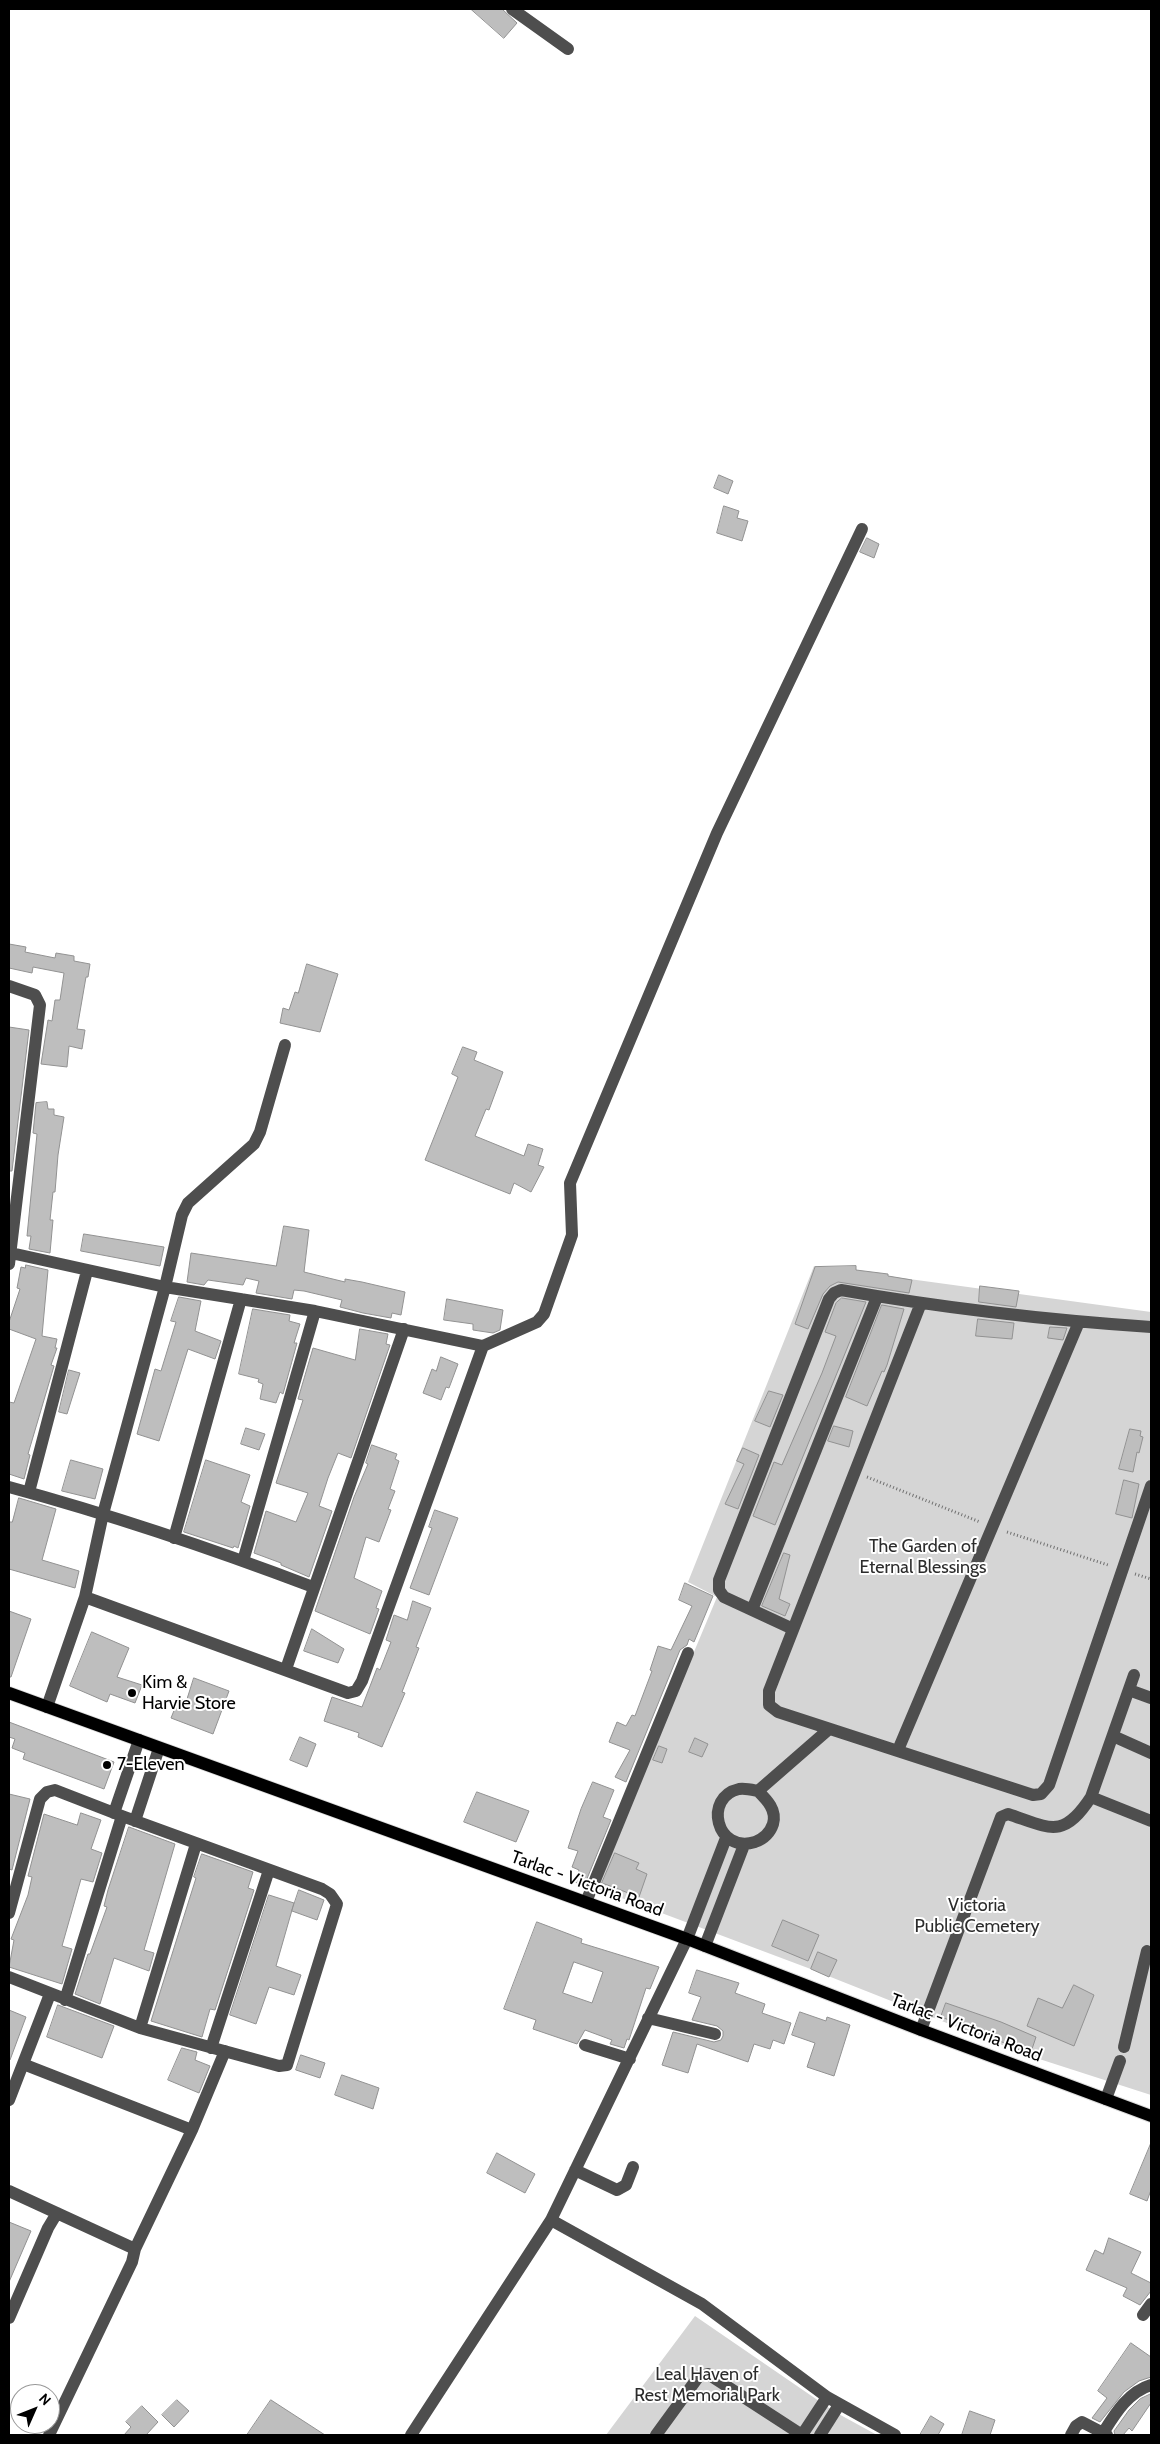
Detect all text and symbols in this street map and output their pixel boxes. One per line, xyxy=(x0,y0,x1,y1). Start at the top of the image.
park label: The Garden of Eternal Blessings xyxy=(860,1536,986,1578)
place label: Kim & Harvie Store xyxy=(142,1672,236,1715)
marker: Kim & Harvie Store xyxy=(126,1687,138,1699)
place label: 7-Eleven xyxy=(117,1754,185,1776)
marker: 7-Eleven xyxy=(101,1759,113,1771)
street label: Tarlac - Victoria Road xyxy=(508,1846,666,1922)
park label: Victoria Public Cemetery xyxy=(915,1895,1039,1938)
street label: Tarlac - Victoria Road xyxy=(887,1989,1045,2067)
park label: Leal Haven of Rest Memorial Park xyxy=(634,2364,780,2406)
north arrow xyxy=(10,2384,60,2434)
text: N xyxy=(35,2389,55,2409)

